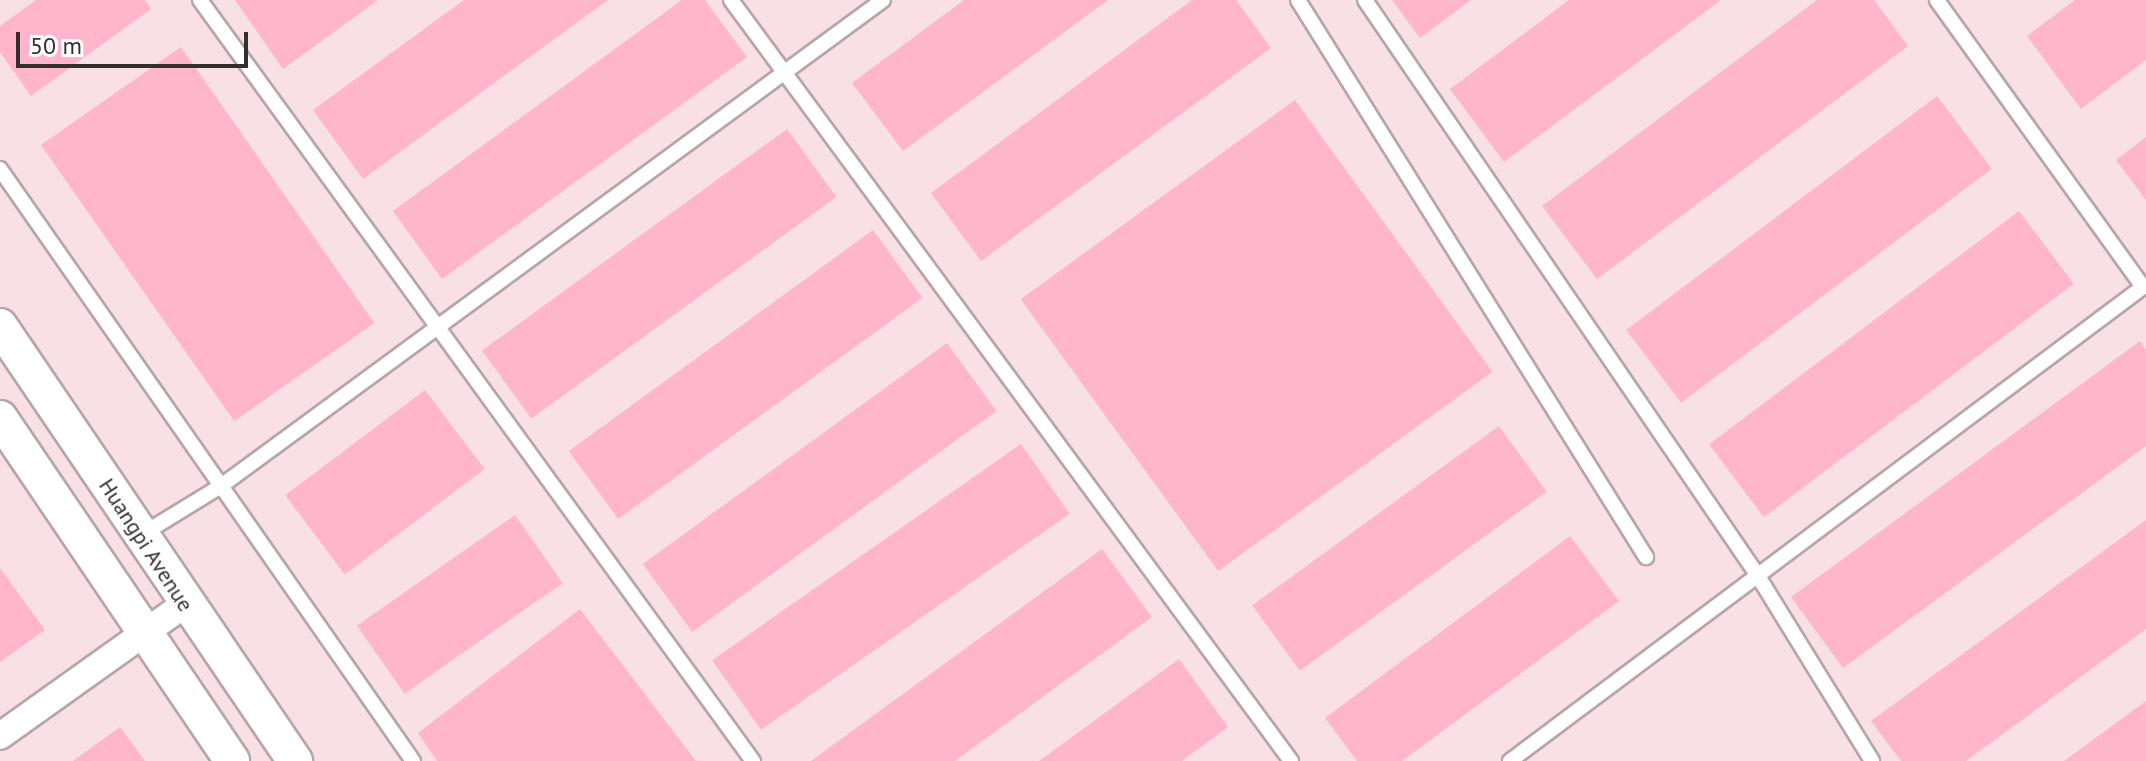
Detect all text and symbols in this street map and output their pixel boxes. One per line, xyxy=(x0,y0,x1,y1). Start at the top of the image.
scale bar xyxy=(20,16,252,66)
text: 50 m xyxy=(30,30,82,61)
street label: Huangpi Avenue xyxy=(93,473,199,617)

